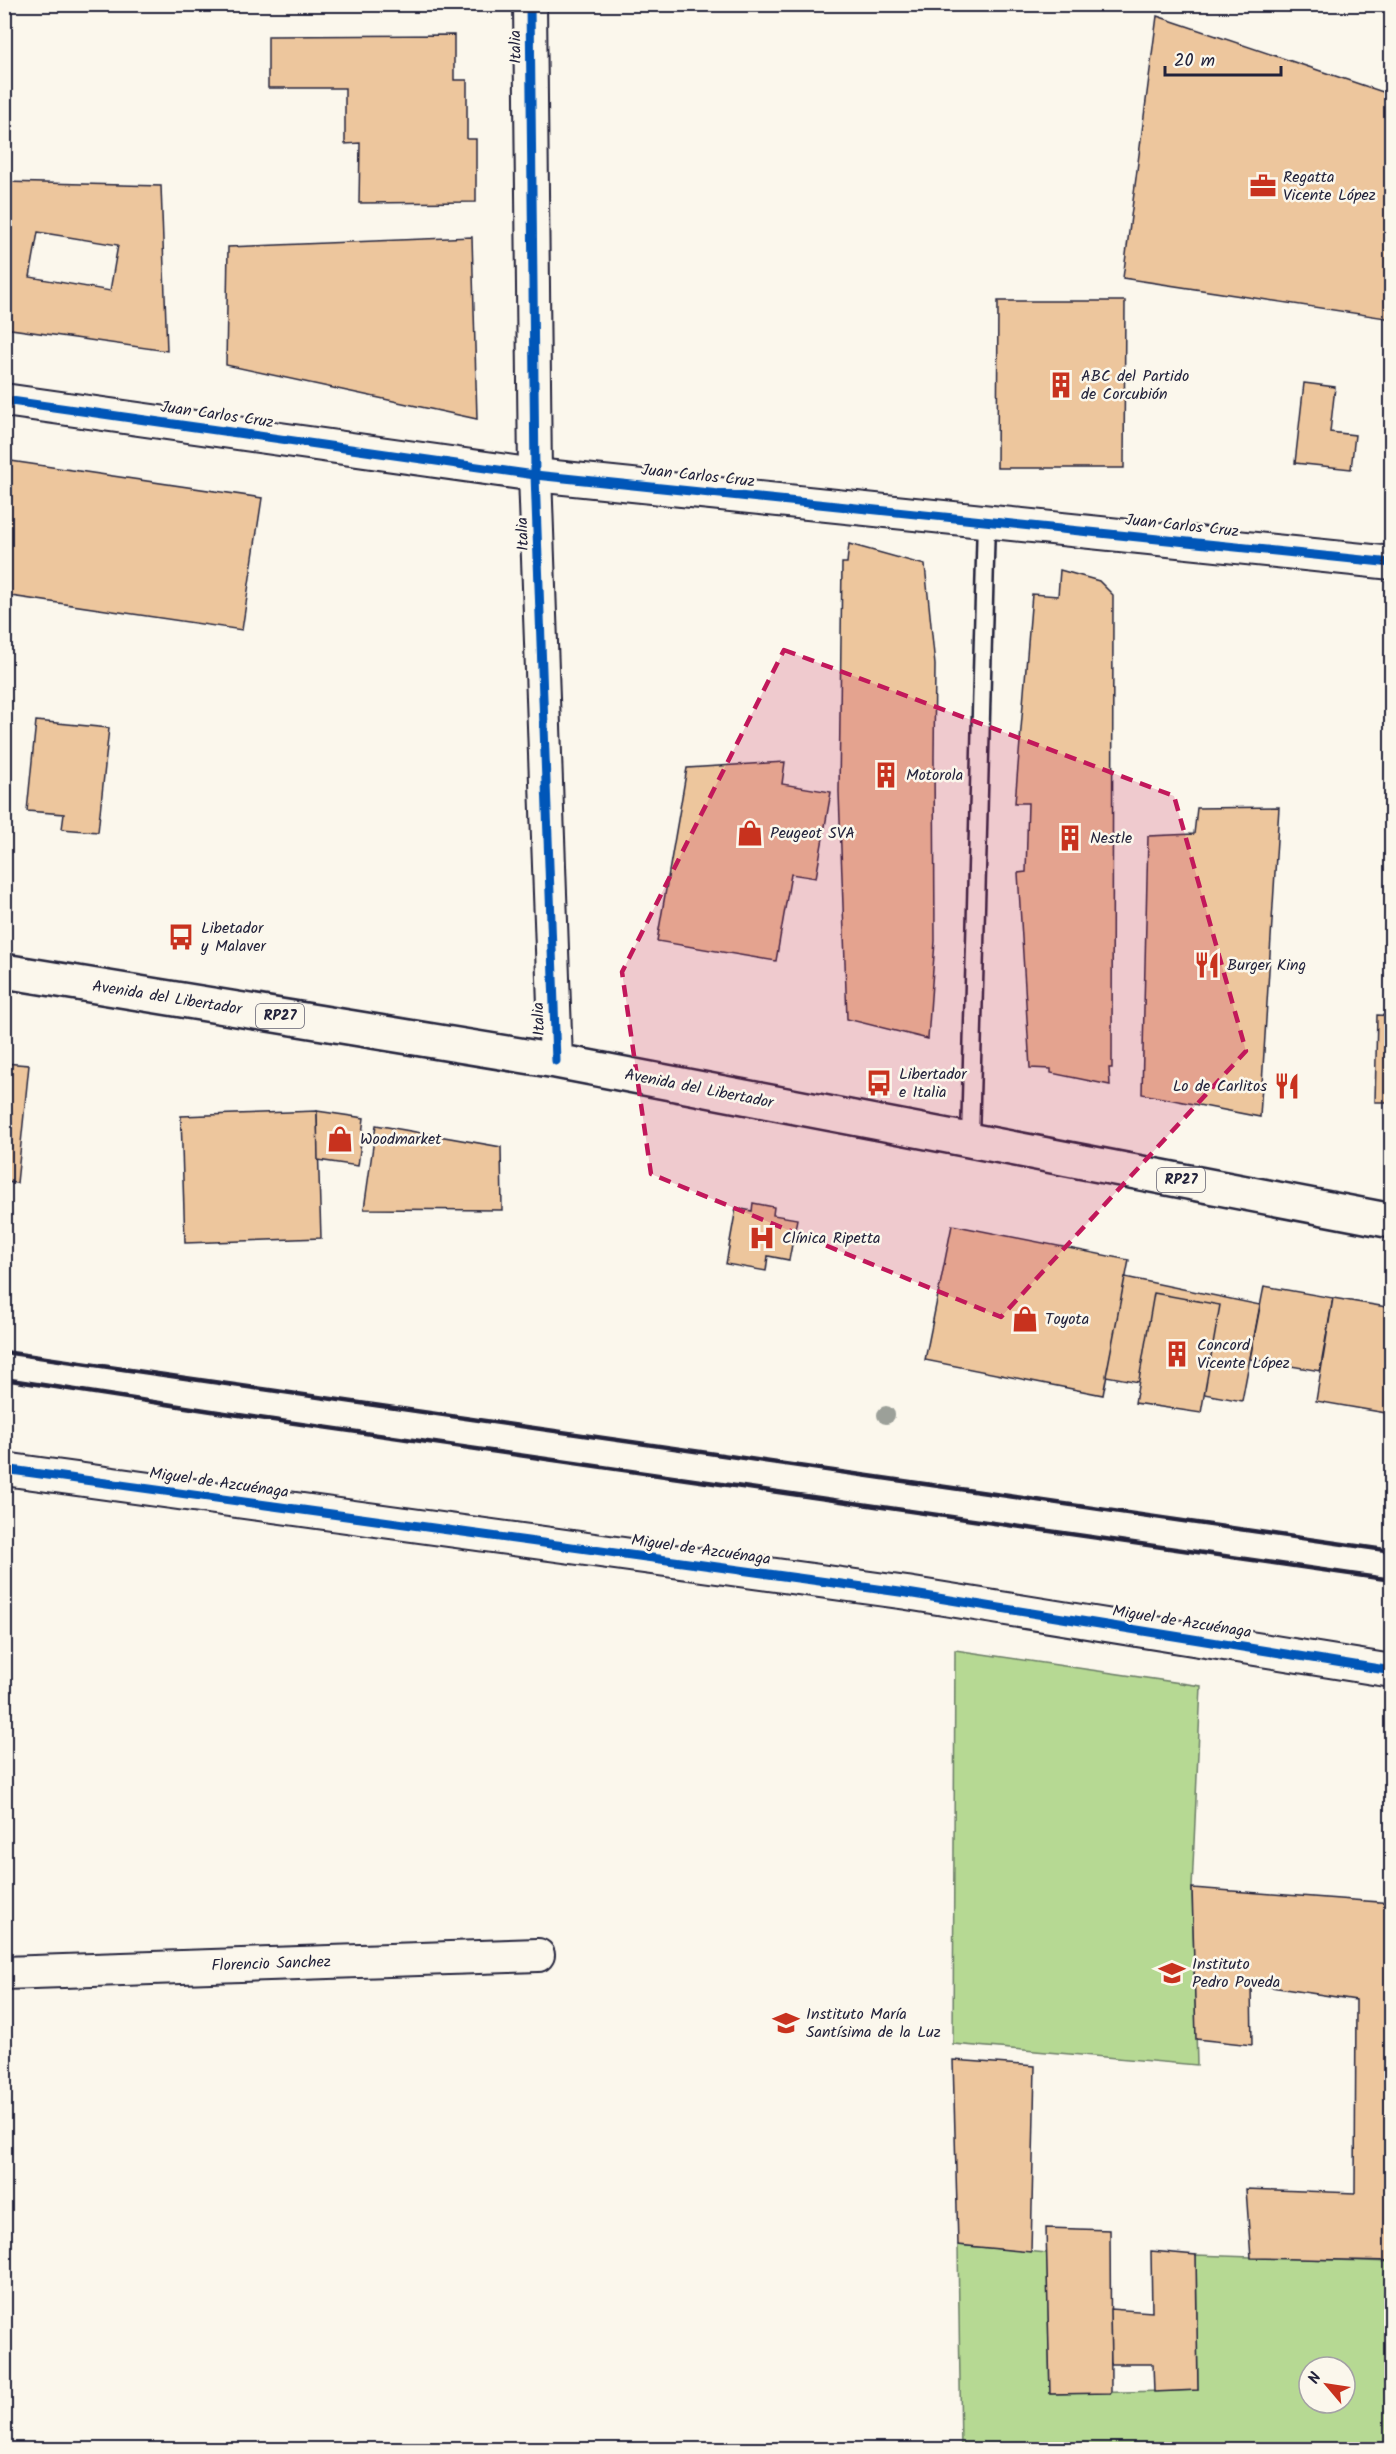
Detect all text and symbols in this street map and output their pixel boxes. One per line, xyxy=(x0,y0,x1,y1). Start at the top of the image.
street label: Italia xyxy=(503,30,529,64)
scale bar xyxy=(1165,39,1280,77)
text: 20 m xyxy=(1174,47,1215,76)
place label: Regatta Vicente López xyxy=(1283,165,1376,208)
office icon: Regatta Vicente López xyxy=(1248,171,1278,201)
place label: ABC del Partido de Corcubión xyxy=(1081,364,1189,407)
building icon: ABC del Partido de Corcubión xyxy=(1046,370,1076,400)
street label: Juan Carlos Cruz xyxy=(159,395,275,435)
street label: Juan Carlos Cruz xyxy=(640,458,756,494)
street label: Juan Carlos Cruz xyxy=(1124,508,1240,544)
street label: Italia xyxy=(510,517,536,551)
building icon: Motorola xyxy=(871,760,901,790)
place label: Motorola xyxy=(906,763,963,788)
shop icon: Peugeot SVA xyxy=(735,818,765,848)
place label: Peugeot SVA xyxy=(770,821,855,846)
building icon: Nestle xyxy=(1055,823,1085,853)
place label: Nestle xyxy=(1090,826,1132,851)
place label: Libetador y Malaver xyxy=(200,916,267,959)
bus stop icon: Libetador y Malaver xyxy=(166,922,196,952)
restaurant icon: Burger King xyxy=(1192,950,1222,980)
place label: Burger King xyxy=(1227,953,1306,978)
street label: Avenida del Libertador xyxy=(90,974,245,1022)
street label: Italia xyxy=(526,1002,552,1036)
road number: RP27 xyxy=(256,1004,304,1028)
street label: Avenida del Libertador xyxy=(622,1062,777,1116)
place label: Libertador e Italia xyxy=(899,1062,968,1105)
bus stop icon: Libertador e Italia xyxy=(864,1068,894,1098)
restaurant icon: Lo de Carlitos xyxy=(1272,1071,1302,1101)
place label: Lo de Carlitos xyxy=(1173,1074,1267,1099)
shop icon: Woodmarket xyxy=(325,1124,355,1154)
place label: Woodmarket xyxy=(360,1127,442,1152)
road number: RP27 xyxy=(1157,1168,1205,1192)
hospital icon: Clínica Ripetta xyxy=(747,1223,777,1253)
place label: Clínica Ripetta xyxy=(782,1226,881,1251)
shop icon: Toyota xyxy=(1010,1304,1040,1334)
place label: Toyota xyxy=(1045,1307,1089,1332)
place label: Concord Vicente López xyxy=(1197,1333,1290,1376)
building icon: Concord Vicente López xyxy=(1162,1339,1192,1369)
street label: Miguel de Azcuénaga xyxy=(148,1461,290,1505)
street label: Miguel de Azcuénaga xyxy=(630,1528,772,1572)
street label: Miguel de Azcuénaga xyxy=(1111,1599,1253,1645)
street label: Florencio Sanchez xyxy=(211,1949,331,1979)
place label: Instituto Pedro Poveda xyxy=(1192,1952,1280,1995)
school or university icon: Instituto Pedro Poveda xyxy=(1157,1958,1187,1988)
place label: Instituto María Santísima de la Luz xyxy=(806,2002,941,2045)
school or university icon: Instituto María Santísima de la Luz xyxy=(771,2008,801,2038)
north arrow xyxy=(1297,2355,1357,2415)
text: N xyxy=(1302,2368,1329,2389)

